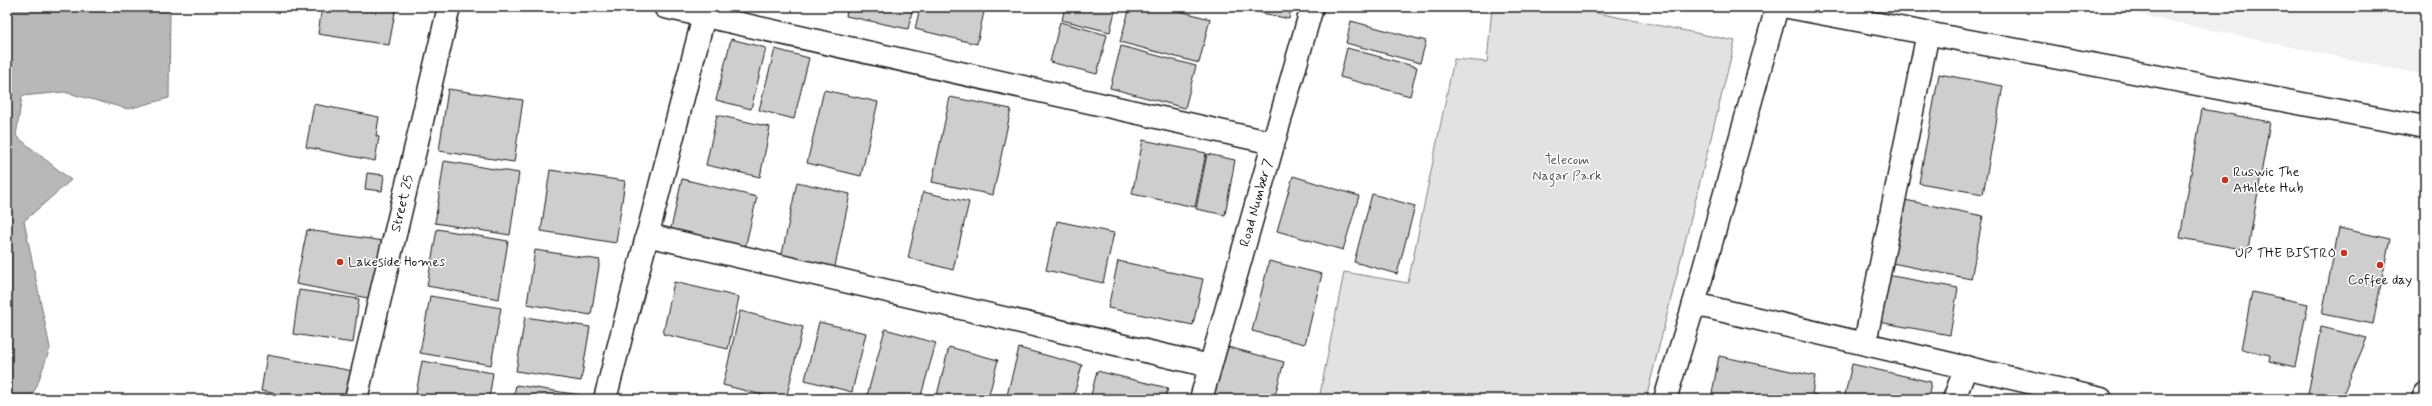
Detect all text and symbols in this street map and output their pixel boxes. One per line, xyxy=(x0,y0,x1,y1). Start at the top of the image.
park label: Telecom Nagar Park xyxy=(1532,151,1602,187)
street label: Road Number 7 xyxy=(1236,156,1278,249)
place label: Ruswic The Athlete Hub xyxy=(2233,163,2303,197)
street label: Street 25 xyxy=(387,173,418,234)
marker: Ruswic The Athlete Hub xyxy=(2220,175,2230,185)
place label: UP THE BISTRO xyxy=(2235,244,2336,262)
marker: UP THE BISTRO xyxy=(2339,248,2349,258)
place label: Lakeside Homes xyxy=(348,253,445,271)
marker: Lakeside Homes xyxy=(335,257,345,267)
marker: Coffee day xyxy=(2375,260,2385,270)
place label: Coffee day xyxy=(2348,271,2412,289)

